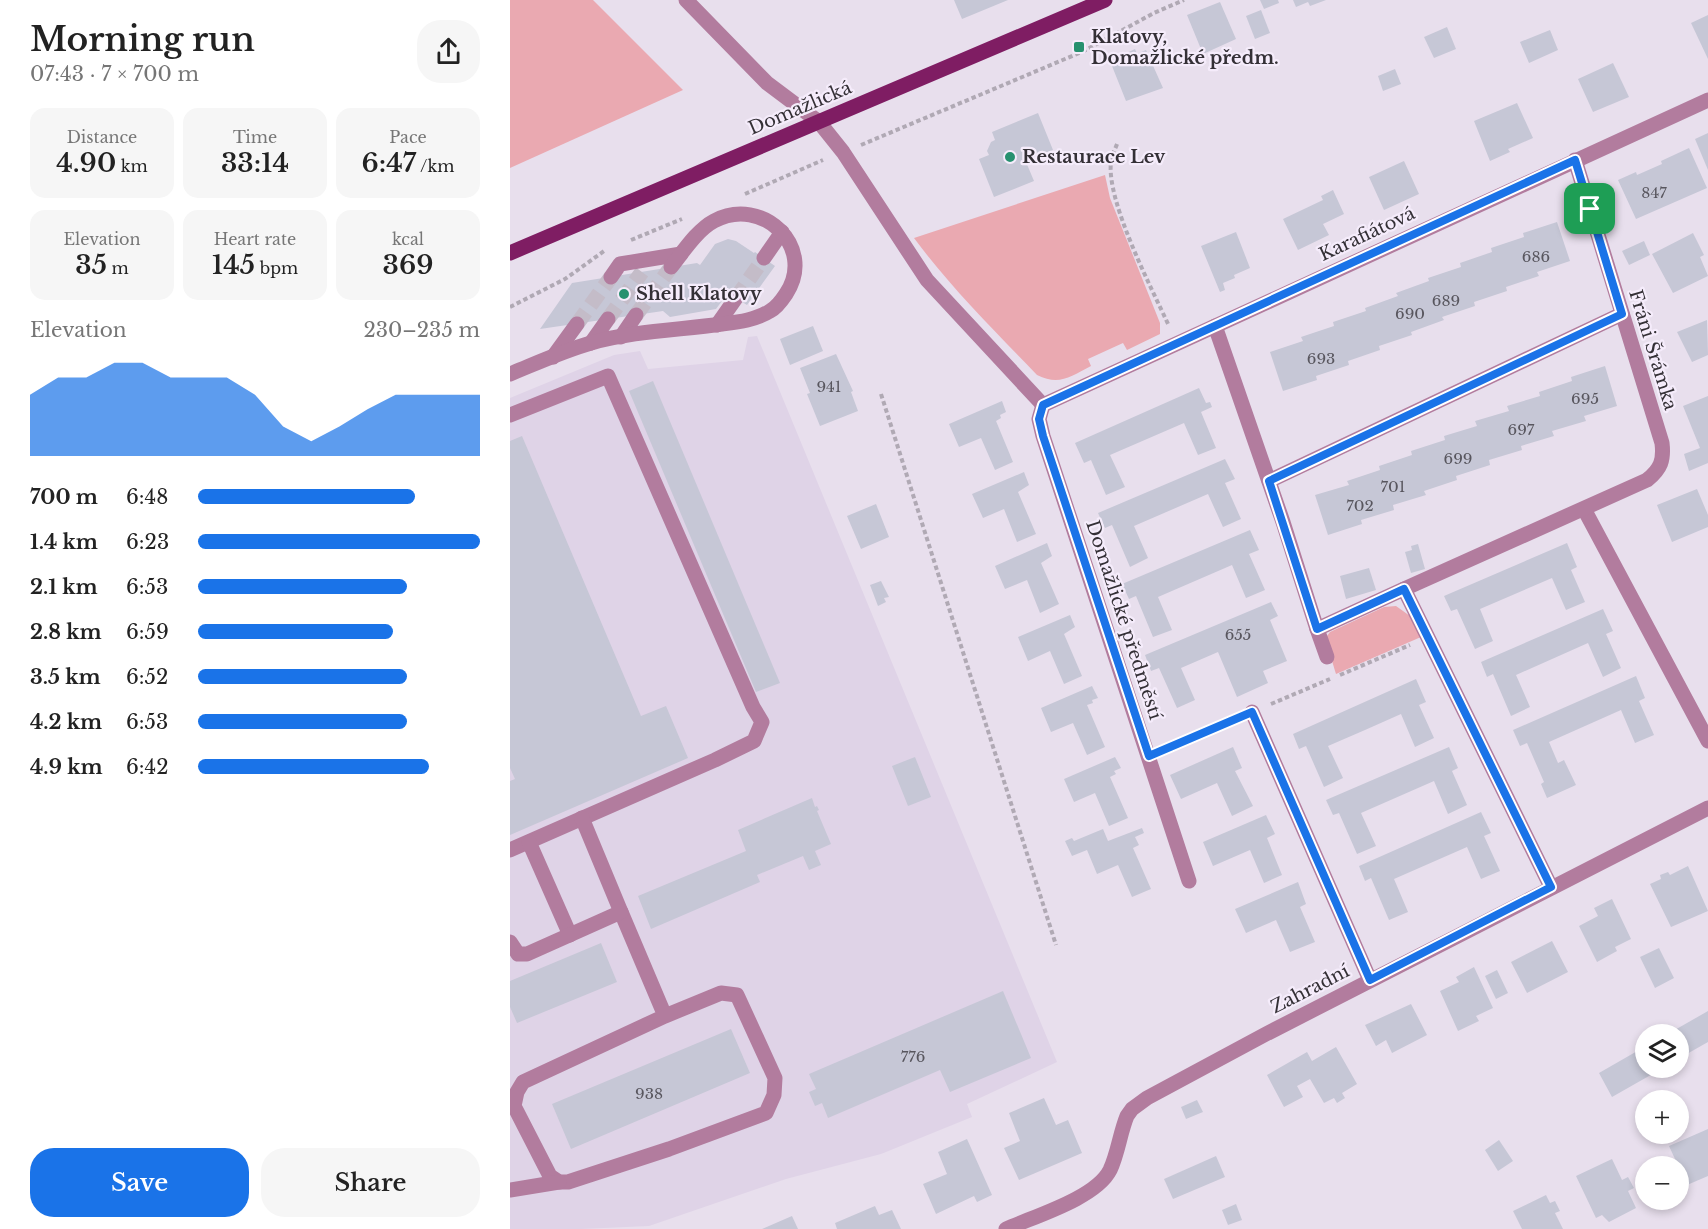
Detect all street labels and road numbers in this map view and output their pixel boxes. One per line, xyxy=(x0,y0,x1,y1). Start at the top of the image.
street label: Domažlická xyxy=(745,76,855,140)
street label: Karafiátová xyxy=(1316,202,1418,266)
street label: Fráni Šrámka xyxy=(1624,287,1683,413)
street label: Domažlické předměstí xyxy=(1081,518,1167,723)
street label: Zahradní xyxy=(1267,959,1354,1018)

